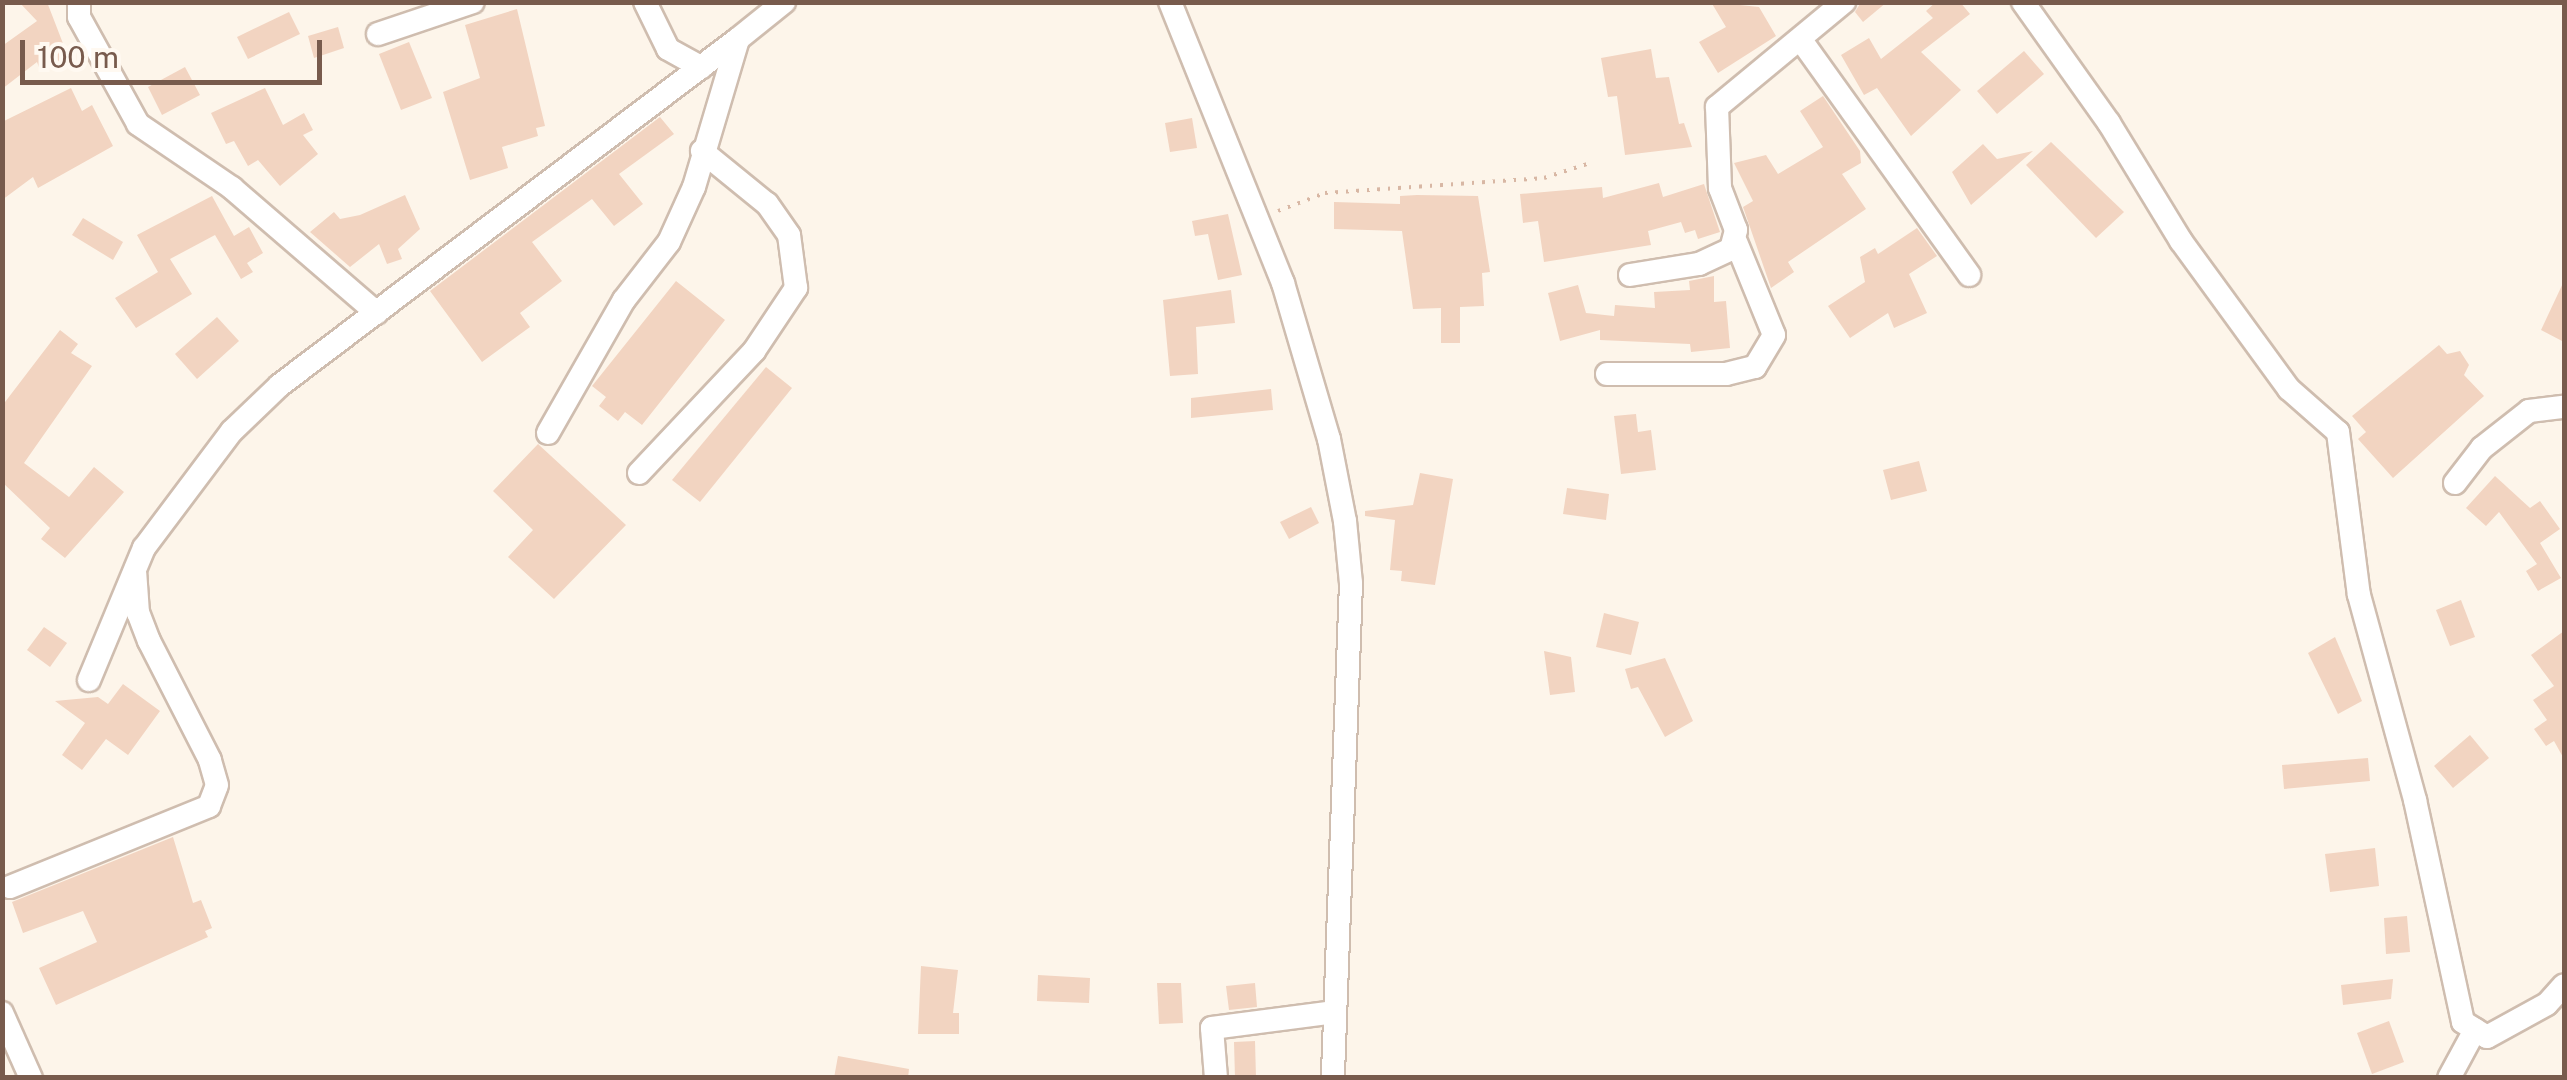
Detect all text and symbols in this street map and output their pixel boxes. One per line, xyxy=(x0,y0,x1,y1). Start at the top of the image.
scale bar xyxy=(25,20,328,82)
text: 100 m xyxy=(37,39,119,75)

